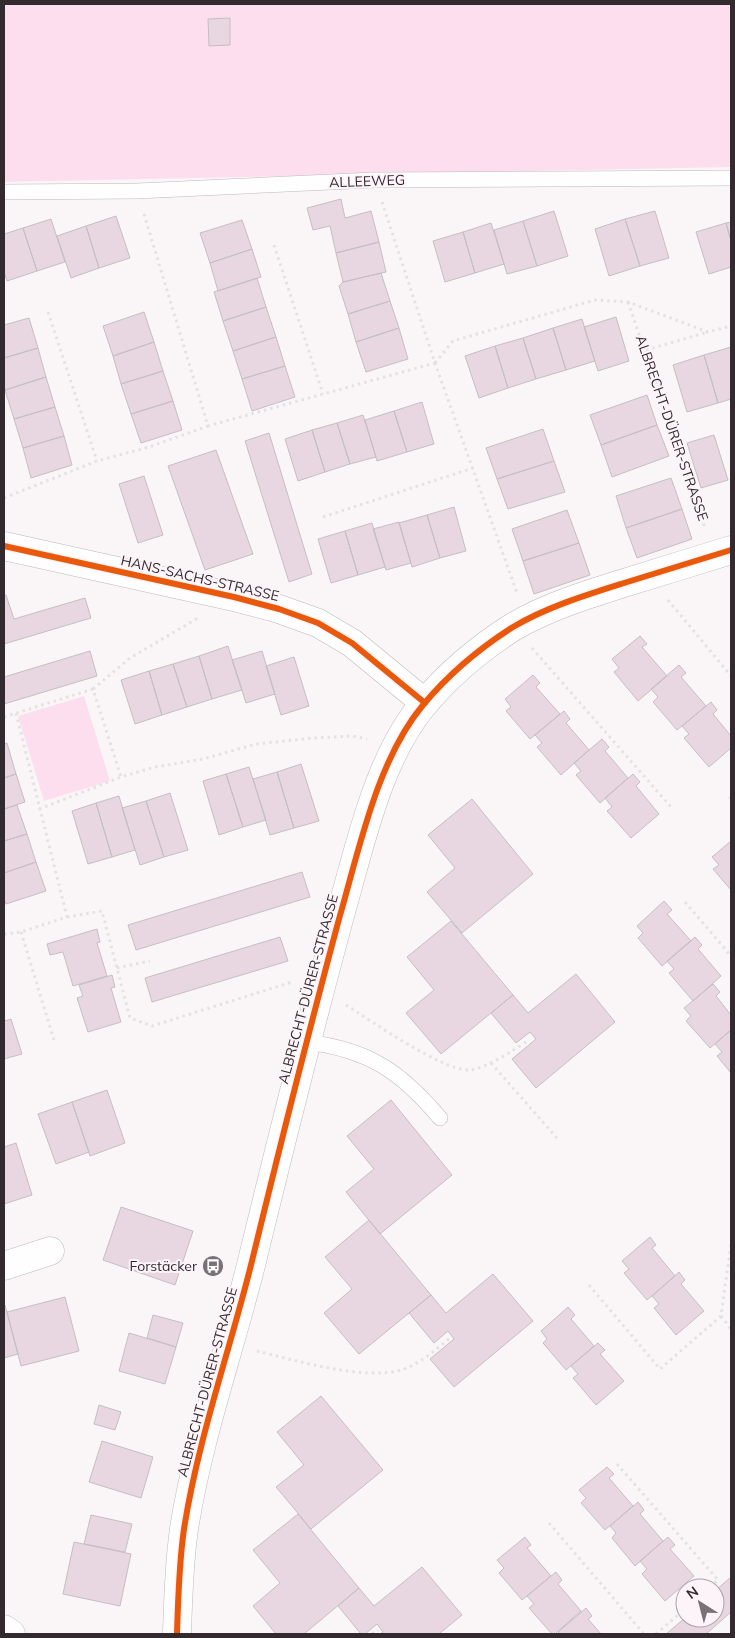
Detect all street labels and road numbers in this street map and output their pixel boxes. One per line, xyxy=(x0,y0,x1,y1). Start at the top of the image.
street label: ALLEEWEG xyxy=(329,171,405,191)
street label: ALBRECHT-DÜRER-STRASSE xyxy=(632,333,712,523)
street label: HANS-SACHS-STRASSE xyxy=(119,551,281,605)
street label: ALBRECHT-DÜRER-STRASSE xyxy=(274,892,342,1086)
street label: ALBRECHT-DÜRER-STRASSE xyxy=(173,1285,241,1479)

